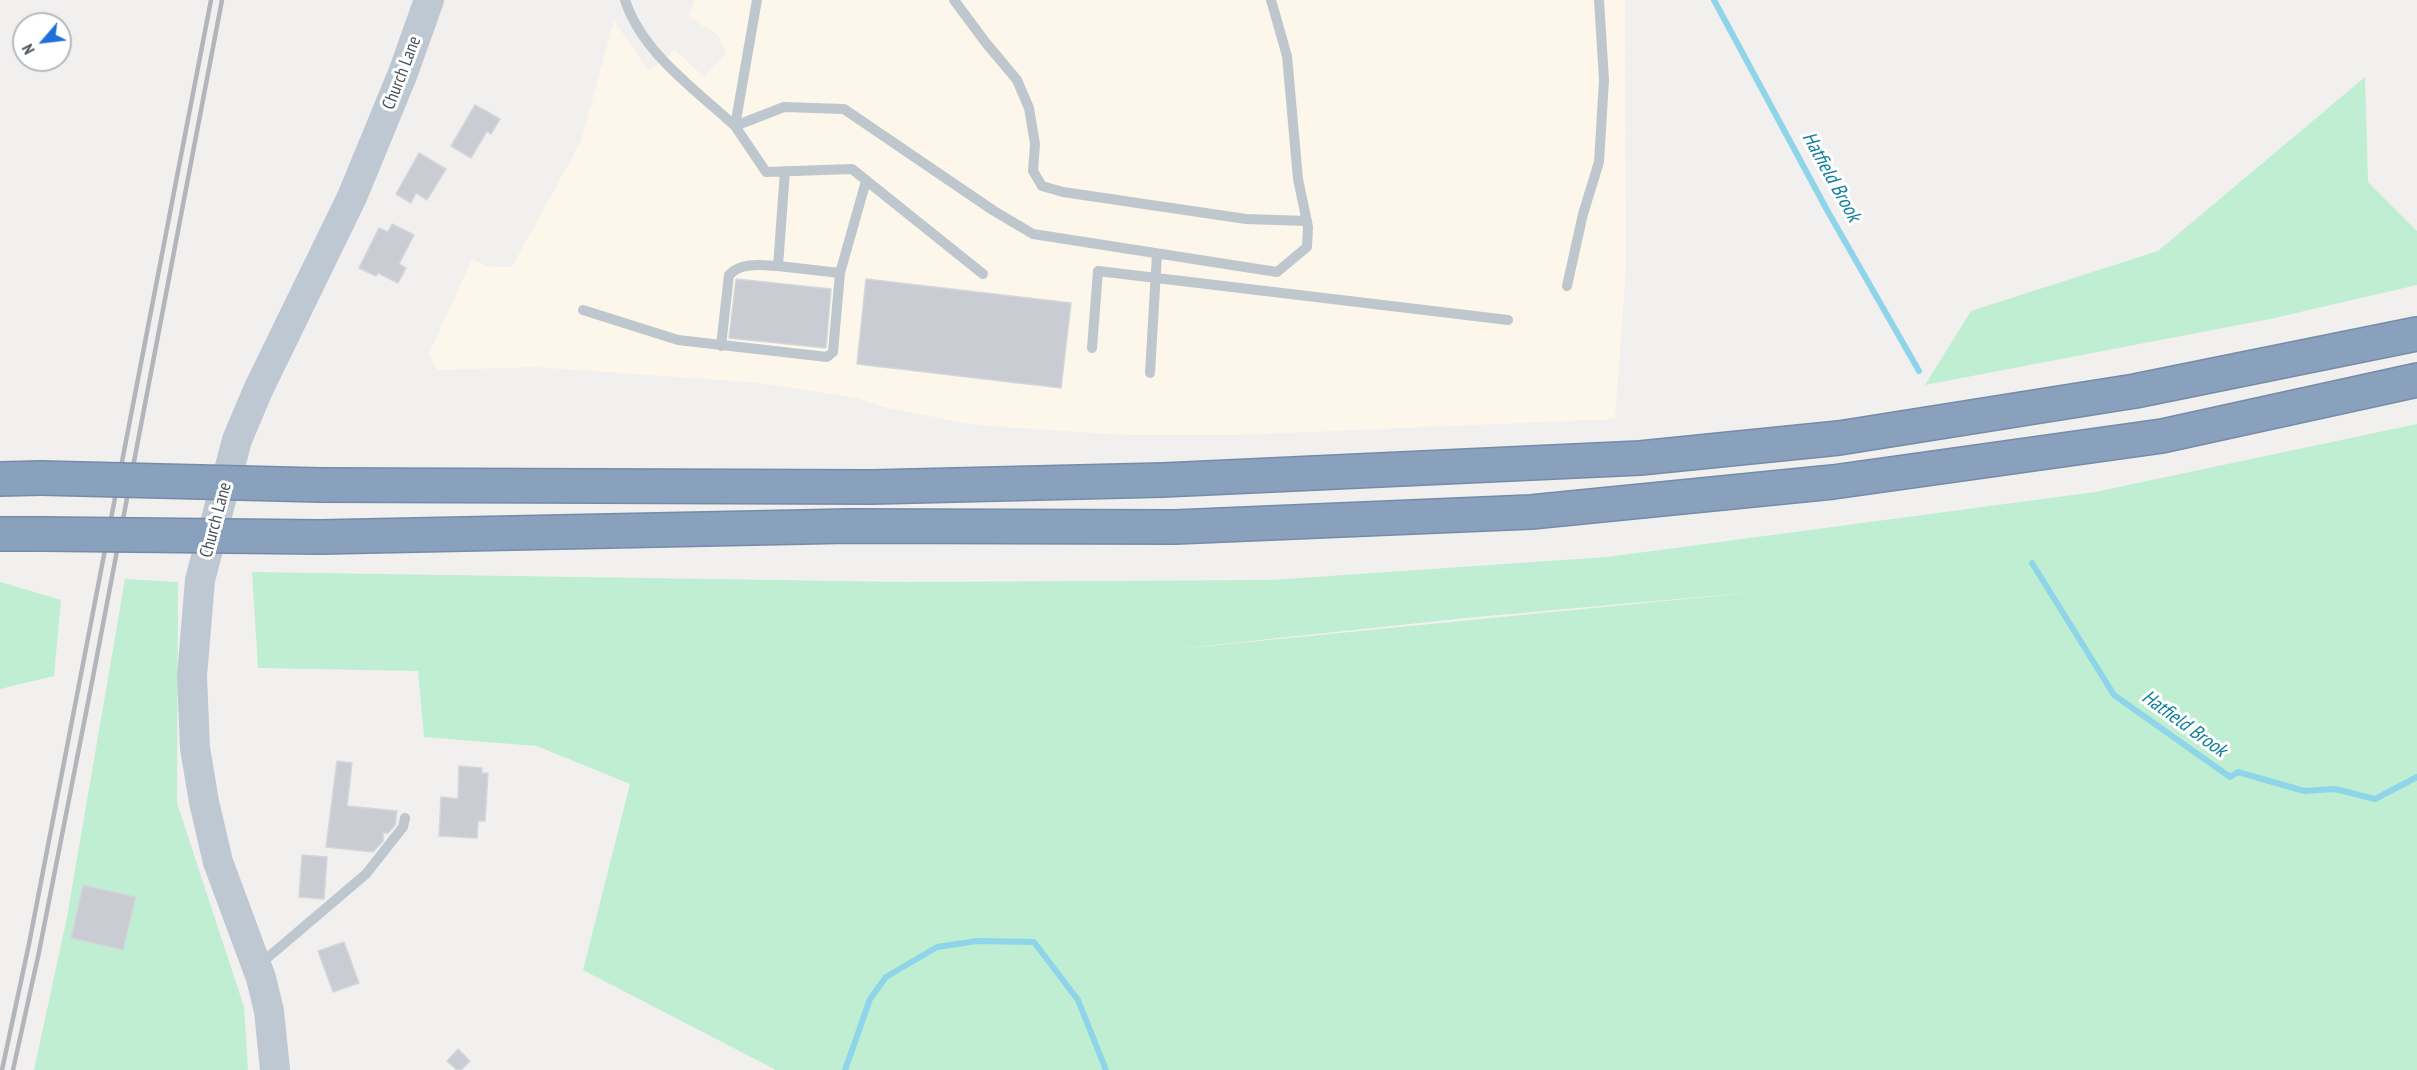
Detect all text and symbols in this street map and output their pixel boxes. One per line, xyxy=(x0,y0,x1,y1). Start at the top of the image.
north arrow xyxy=(12,12,72,72)
street label: Church Lane xyxy=(378,33,426,113)
text: N xyxy=(17,41,39,58)
water label: Hatfield Brook xyxy=(1797,128,1865,226)
street label: Church Lane xyxy=(196,480,236,560)
water label: Hatfield Brook xyxy=(2137,685,2231,763)

